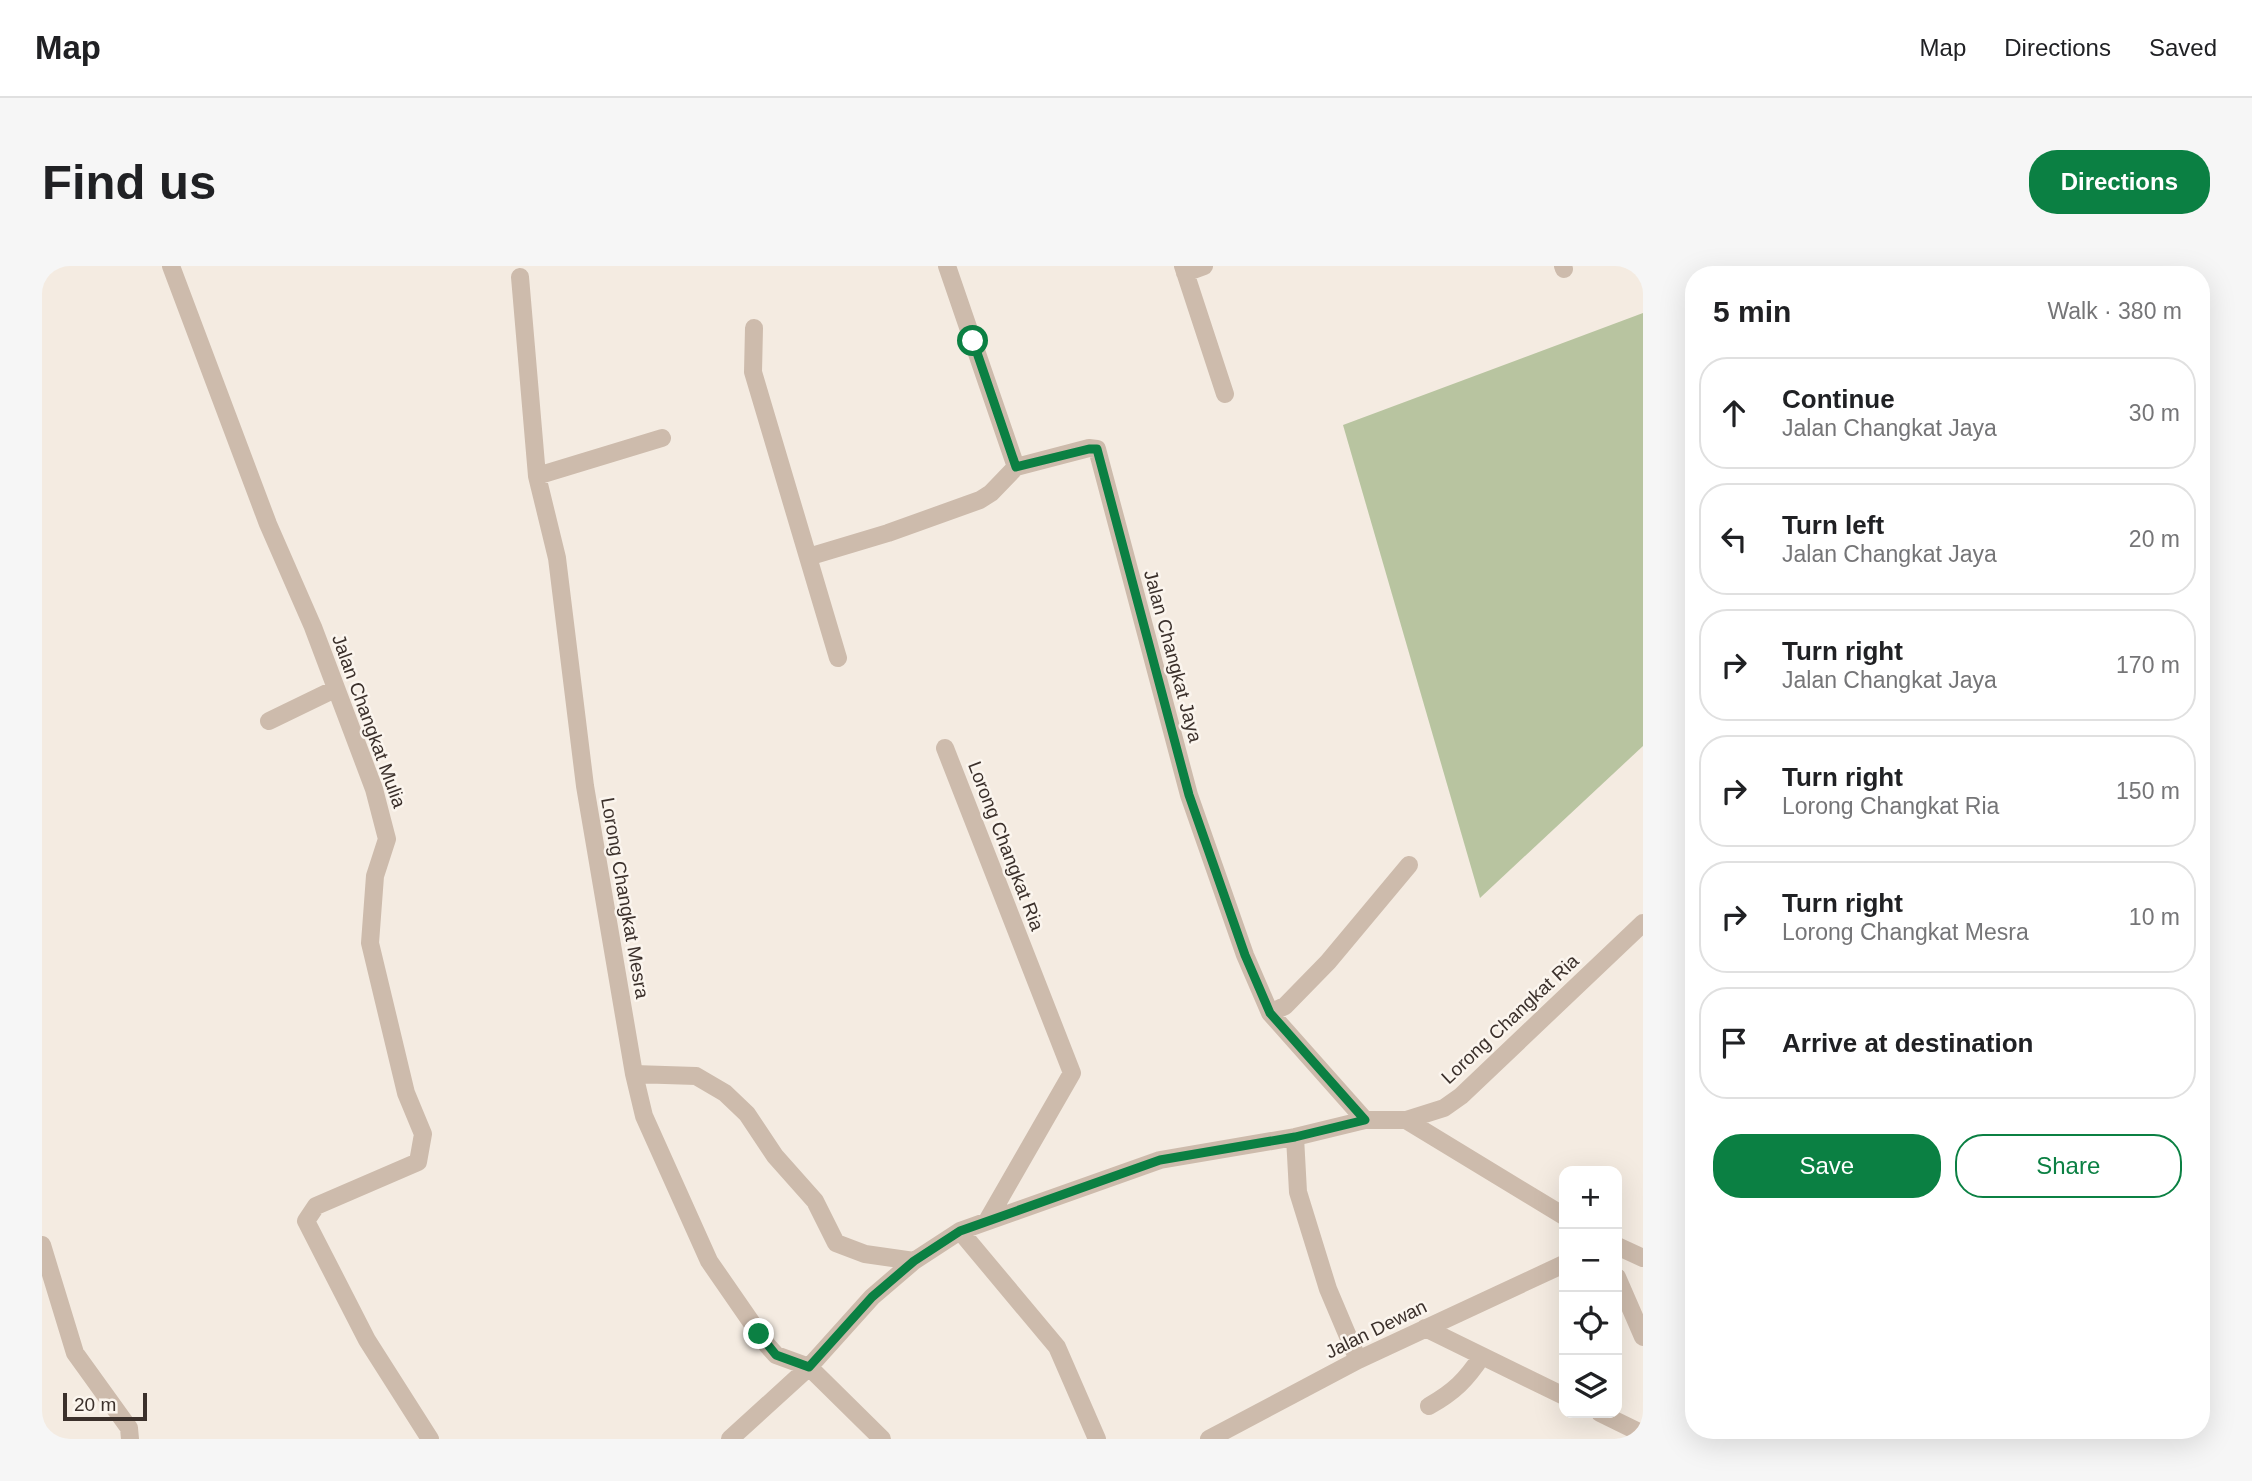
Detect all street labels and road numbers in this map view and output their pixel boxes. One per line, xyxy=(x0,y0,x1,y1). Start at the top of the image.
street label: Jalan Changkat Jaya xyxy=(1140,568,1206,745)
street label: Jalan Changkat Mulia xyxy=(328,632,410,811)
street label: Lorong Changkat Ria xyxy=(964,758,1048,934)
street label: Lorong Changkat Mesra xyxy=(597,796,653,1001)
street label: Lorong Changkat Ria xyxy=(1437,950,1583,1088)
street label: Jalan Dewan xyxy=(1322,1295,1430,1363)

